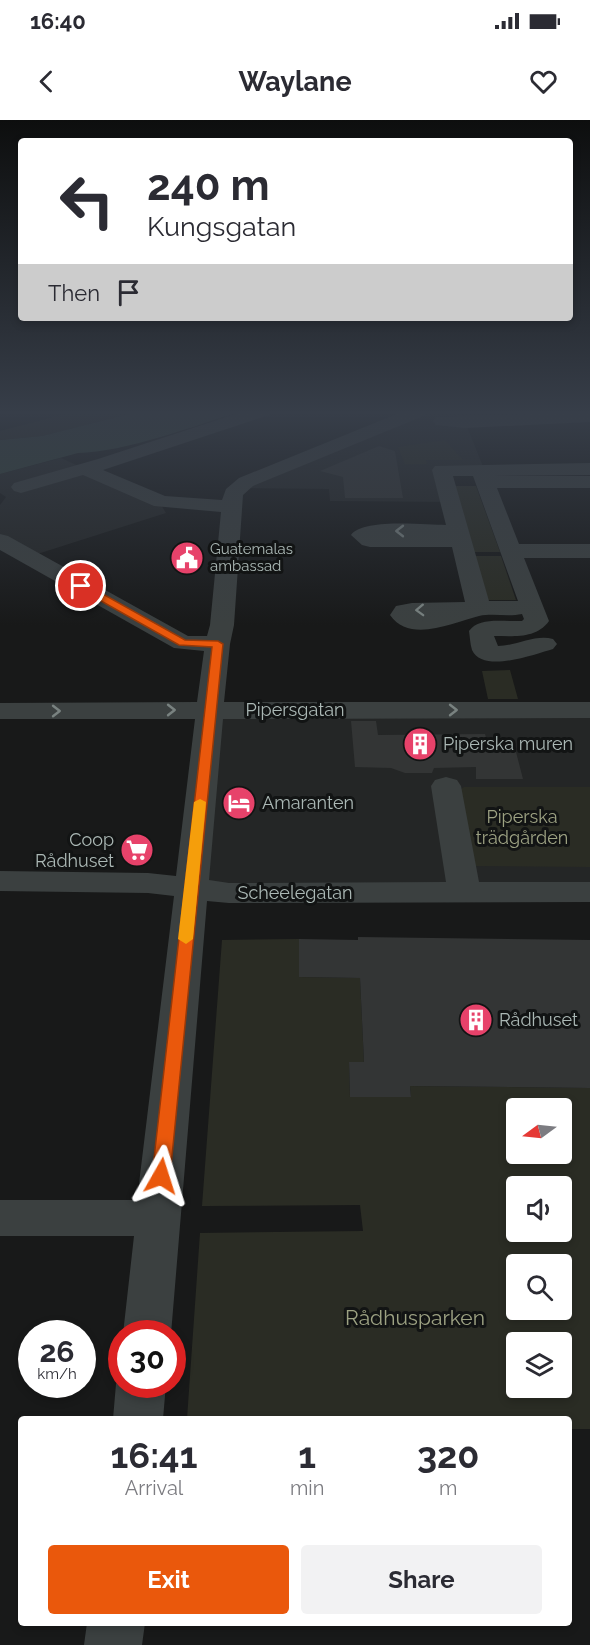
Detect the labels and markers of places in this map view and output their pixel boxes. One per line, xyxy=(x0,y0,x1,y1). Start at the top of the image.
public building icon: Guatemalas ambassad xyxy=(169,540,205,576)
place label: Guatemalas ambassad xyxy=(210,540,293,575)
pin xyxy=(55,560,106,611)
building icon: Piperska muren xyxy=(402,726,438,762)
place label: Piperska muren xyxy=(443,733,573,754)
hotel icon: Amaranten xyxy=(221,785,257,821)
place label: Amaranten xyxy=(262,792,354,813)
place label: Coop Rådhuset xyxy=(35,829,114,871)
supermarket icon: Coop Rådhuset xyxy=(119,832,155,868)
building icon: Rådhuset xyxy=(458,1002,494,1038)
place label: Rådhuset xyxy=(499,1009,578,1030)

